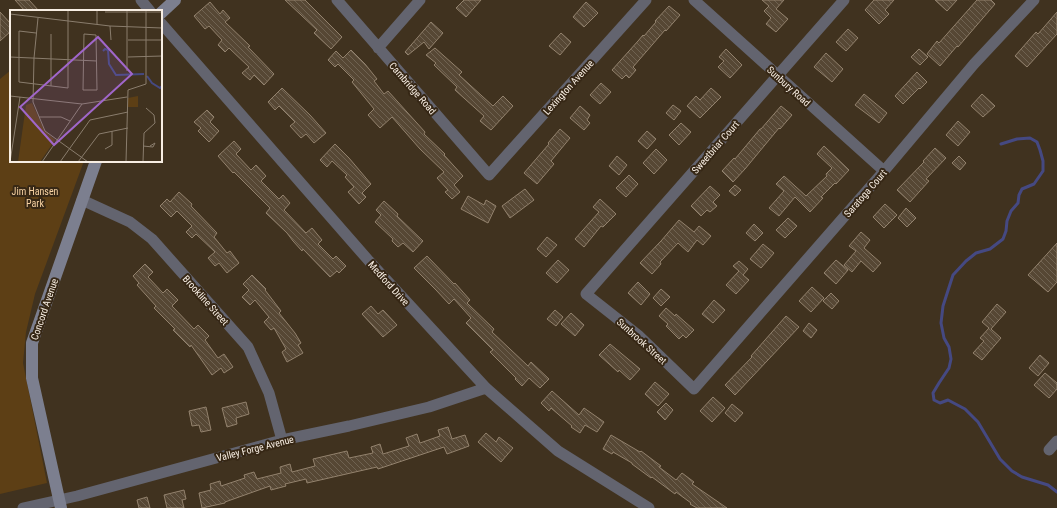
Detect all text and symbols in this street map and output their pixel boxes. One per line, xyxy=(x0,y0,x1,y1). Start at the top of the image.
inset map xyxy=(10,10,162,162)
street label: Lexington Avenue xyxy=(541,58,596,117)
street label: Cambridge Road xyxy=(387,60,438,117)
street label: Sunbury Road xyxy=(765,64,813,109)
street label: Sweetbriar Court xyxy=(690,119,741,176)
street label: Saratoga Court xyxy=(842,167,889,219)
park label: Jim Hansen Park xyxy=(12,186,59,209)
street label: Medford Drive xyxy=(366,259,412,308)
street label: Brookline Street xyxy=(181,273,231,327)
street label: Concord Avenue xyxy=(29,277,60,341)
street label: Sunbrook Street xyxy=(615,316,669,367)
street label: Valley Forge Avenue xyxy=(215,433,295,463)

